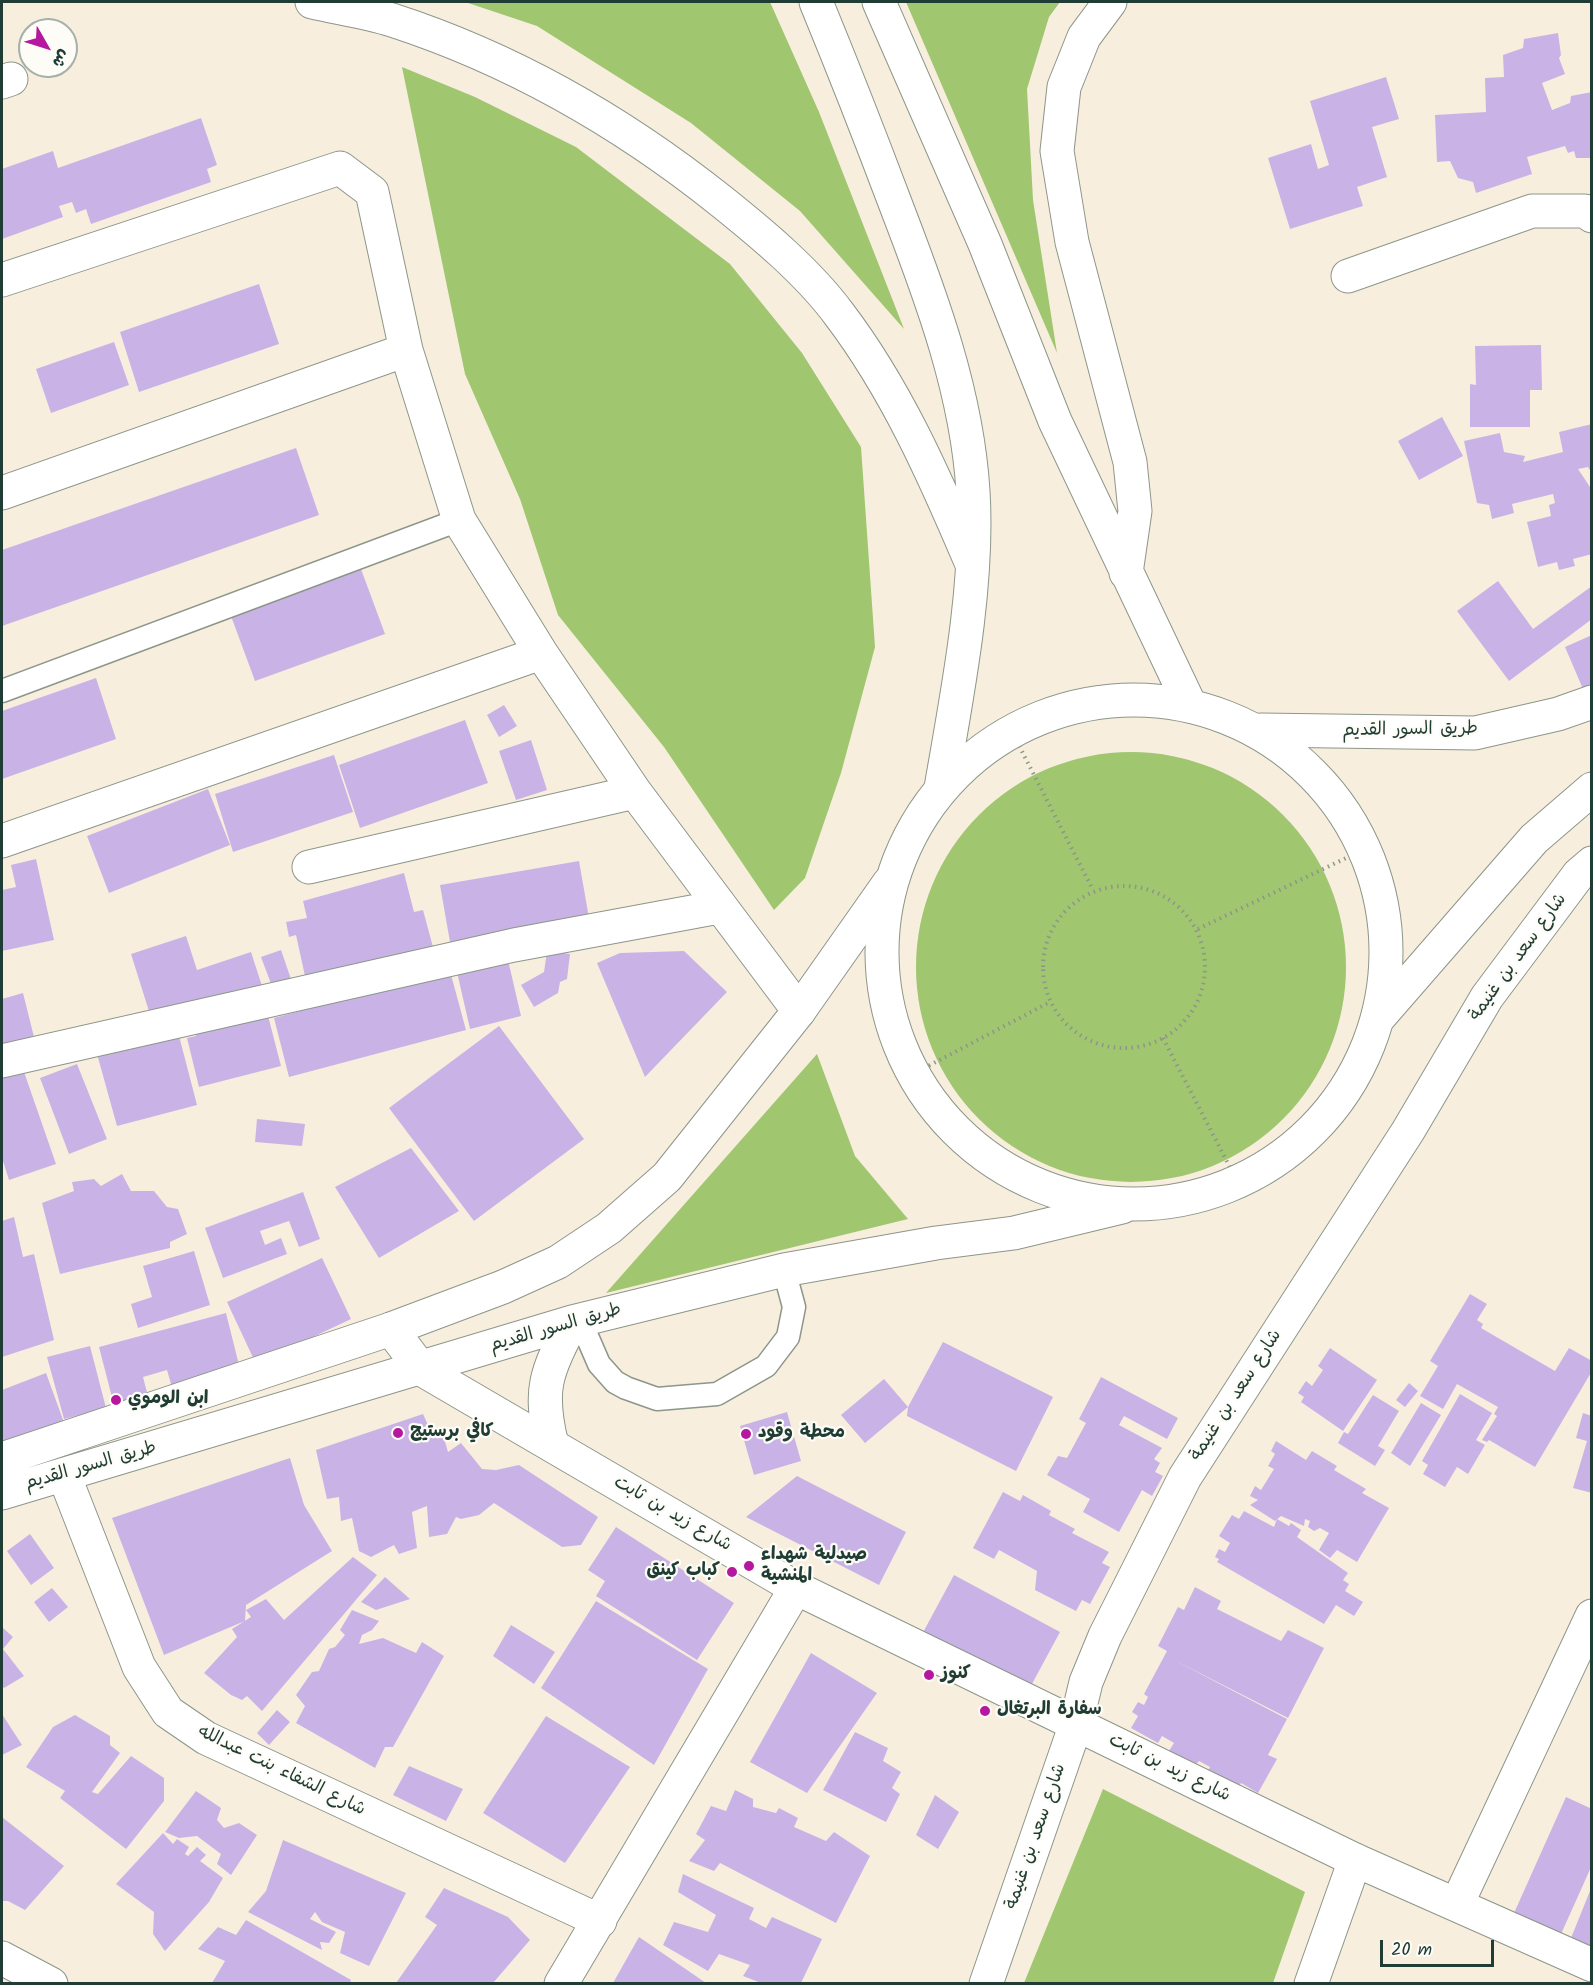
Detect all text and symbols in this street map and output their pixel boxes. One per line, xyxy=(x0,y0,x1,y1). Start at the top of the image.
north arrow xyxy=(18,18,78,78)
text: ش xyxy=(46,44,76,73)
street label: طريق السور القديم xyxy=(1342,719,1478,743)
street label: شارع سعد بن غنيمة xyxy=(1465,890,1573,1026)
street label: طريق السور القديم xyxy=(488,1300,624,1358)
street label: شارع سعد بن غنيمة xyxy=(1186,1326,1288,1466)
place label: ابن الوموي xyxy=(128,1389,208,1411)
marker: ابن الوموي xyxy=(109,1393,123,1407)
place label: كافي برستيج xyxy=(410,1422,493,1444)
place label: محطة وقود xyxy=(758,1423,845,1445)
marker: كافي برستيج xyxy=(391,1426,405,1440)
marker: محطة وقود xyxy=(739,1427,753,1441)
street label: طريق السور القديم xyxy=(23,1438,159,1496)
street label: شارع زيد بن ثابت xyxy=(609,1472,735,1558)
place label: صيدلية شهداء المنشية xyxy=(761,1545,867,1588)
marker: صيدلية شهداء المنشية xyxy=(742,1559,756,1573)
place label: كباب كينق xyxy=(647,1561,720,1583)
marker: كباب كينق xyxy=(725,1565,739,1579)
place label: كنوز xyxy=(941,1664,971,1686)
marker: كنوز xyxy=(922,1668,936,1682)
place label: سفارة البرتغال xyxy=(997,1700,1102,1722)
marker: سفارة البرتغال xyxy=(978,1704,992,1718)
street label: شارع الشفاء بنت عبدالله xyxy=(194,1722,368,1822)
street label: شارع زيد بن ثابت xyxy=(1105,1730,1233,1808)
street label: شارع سعد بن غنيمة xyxy=(1002,1761,1072,1913)
scale bar xyxy=(1383,1928,1497,1966)
text: 20 m xyxy=(1391,1936,1432,1965)

